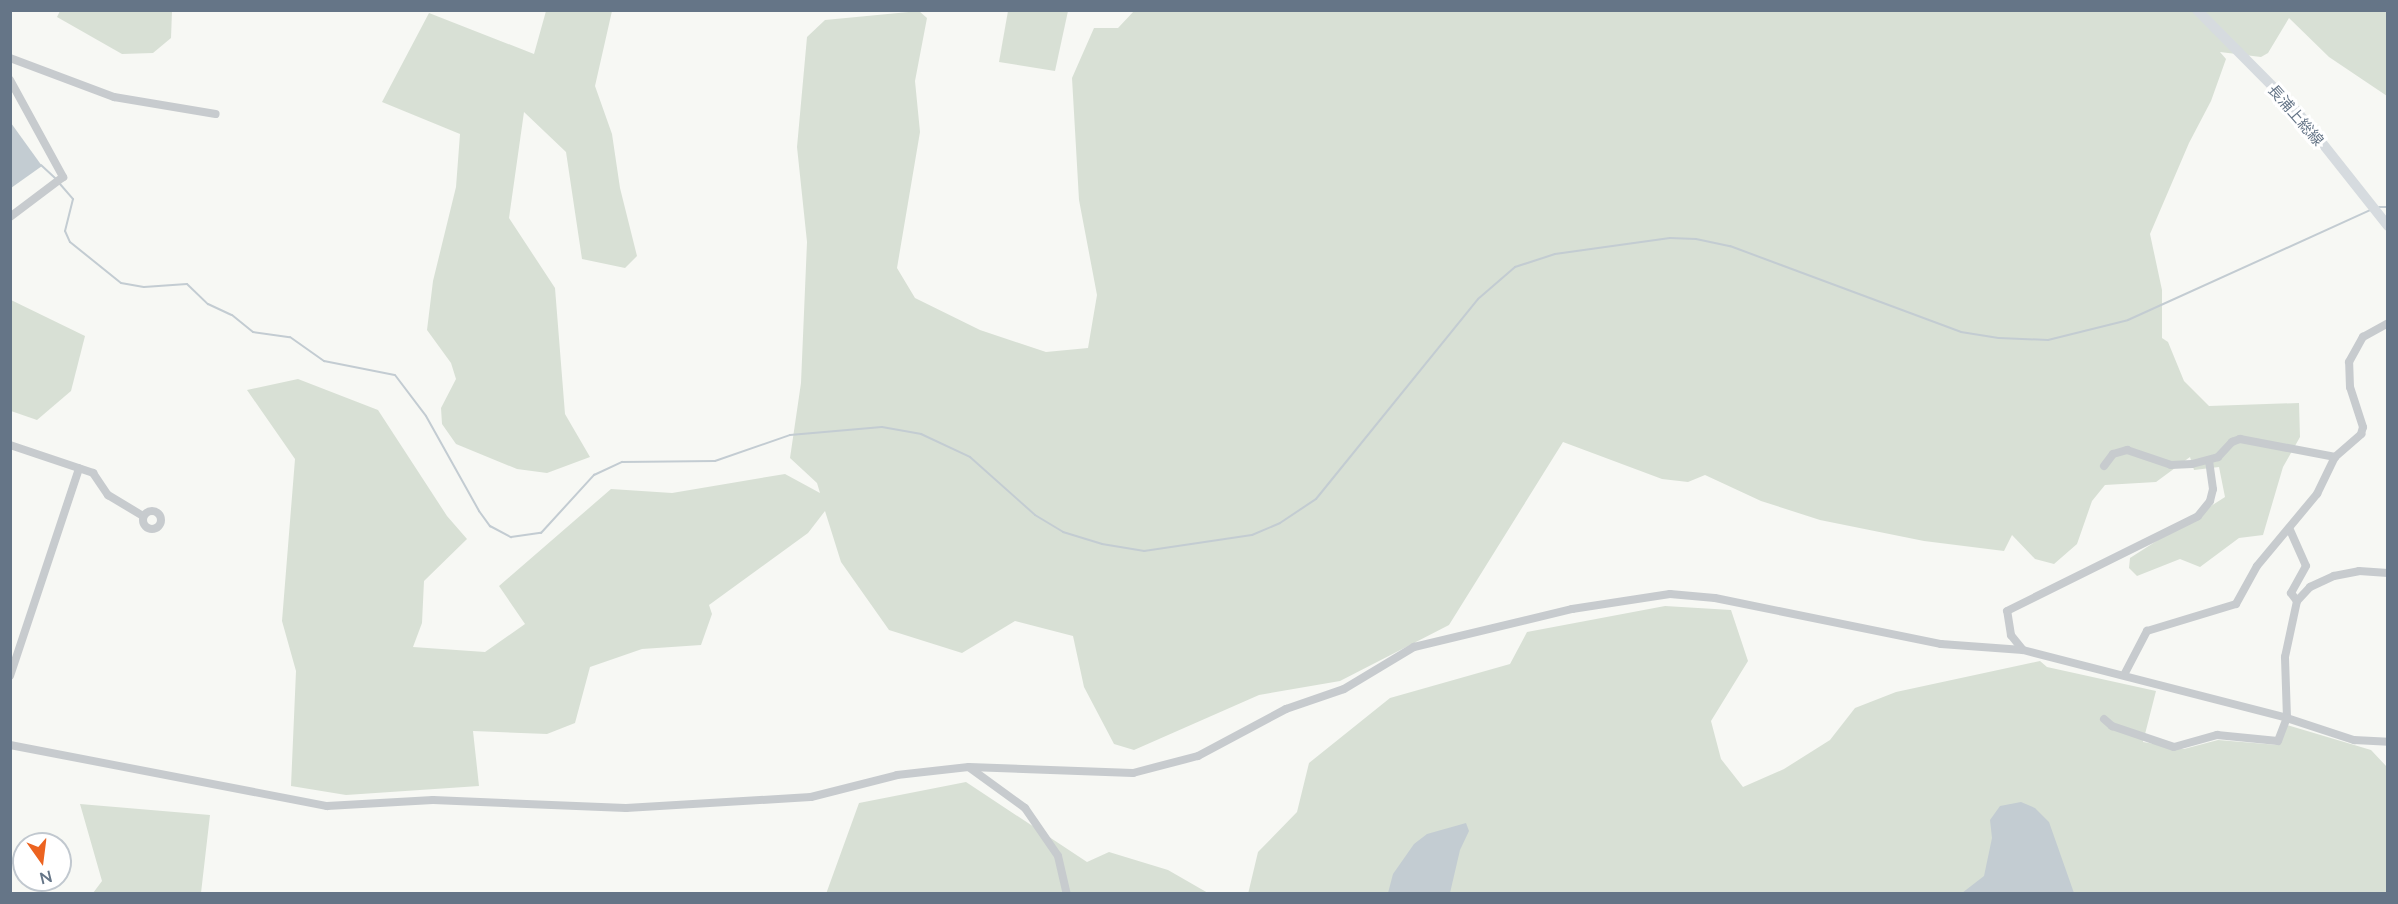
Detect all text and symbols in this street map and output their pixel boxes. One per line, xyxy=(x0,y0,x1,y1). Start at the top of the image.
street label: 長浦上総線 xyxy=(2265,81,2327,149)
north arrow xyxy=(12,832,72,892)
text: N xyxy=(38,867,54,889)

